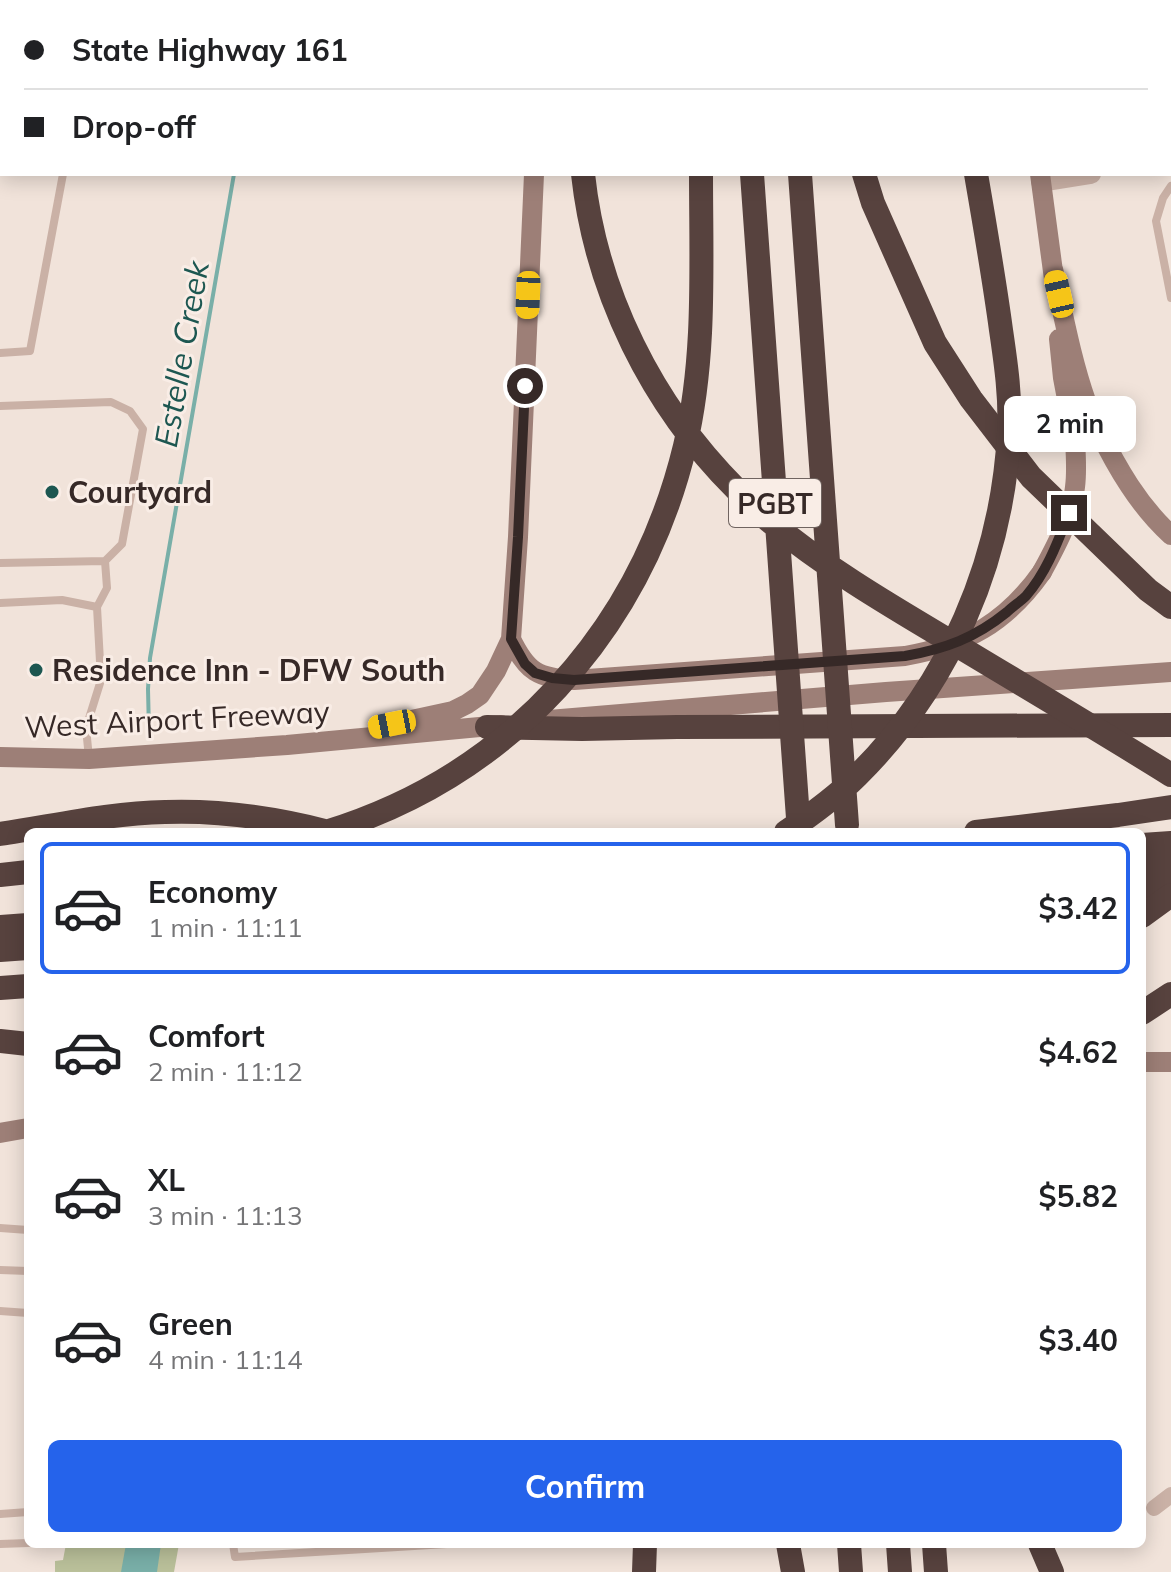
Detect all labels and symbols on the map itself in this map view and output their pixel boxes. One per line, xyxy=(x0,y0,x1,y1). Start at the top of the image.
water label: Estelle Creek xyxy=(145,256,217,450)
car xyxy=(1042,268,1076,320)
car xyxy=(515,271,541,319)
route start xyxy=(507,368,543,404)
callout: 2 min xyxy=(1003,397,1135,453)
place label: Courtyard xyxy=(68,473,212,511)
road number: PGBT xyxy=(729,479,821,527)
marker: Courtyard xyxy=(43,483,61,501)
route end xyxy=(1051,495,1087,531)
place label: Residence Inn - DFW South xyxy=(52,651,445,689)
marker: Residence Inn - DFW South xyxy=(27,661,45,679)
street label: West Airport Freeway xyxy=(23,692,331,746)
car xyxy=(366,708,418,740)

